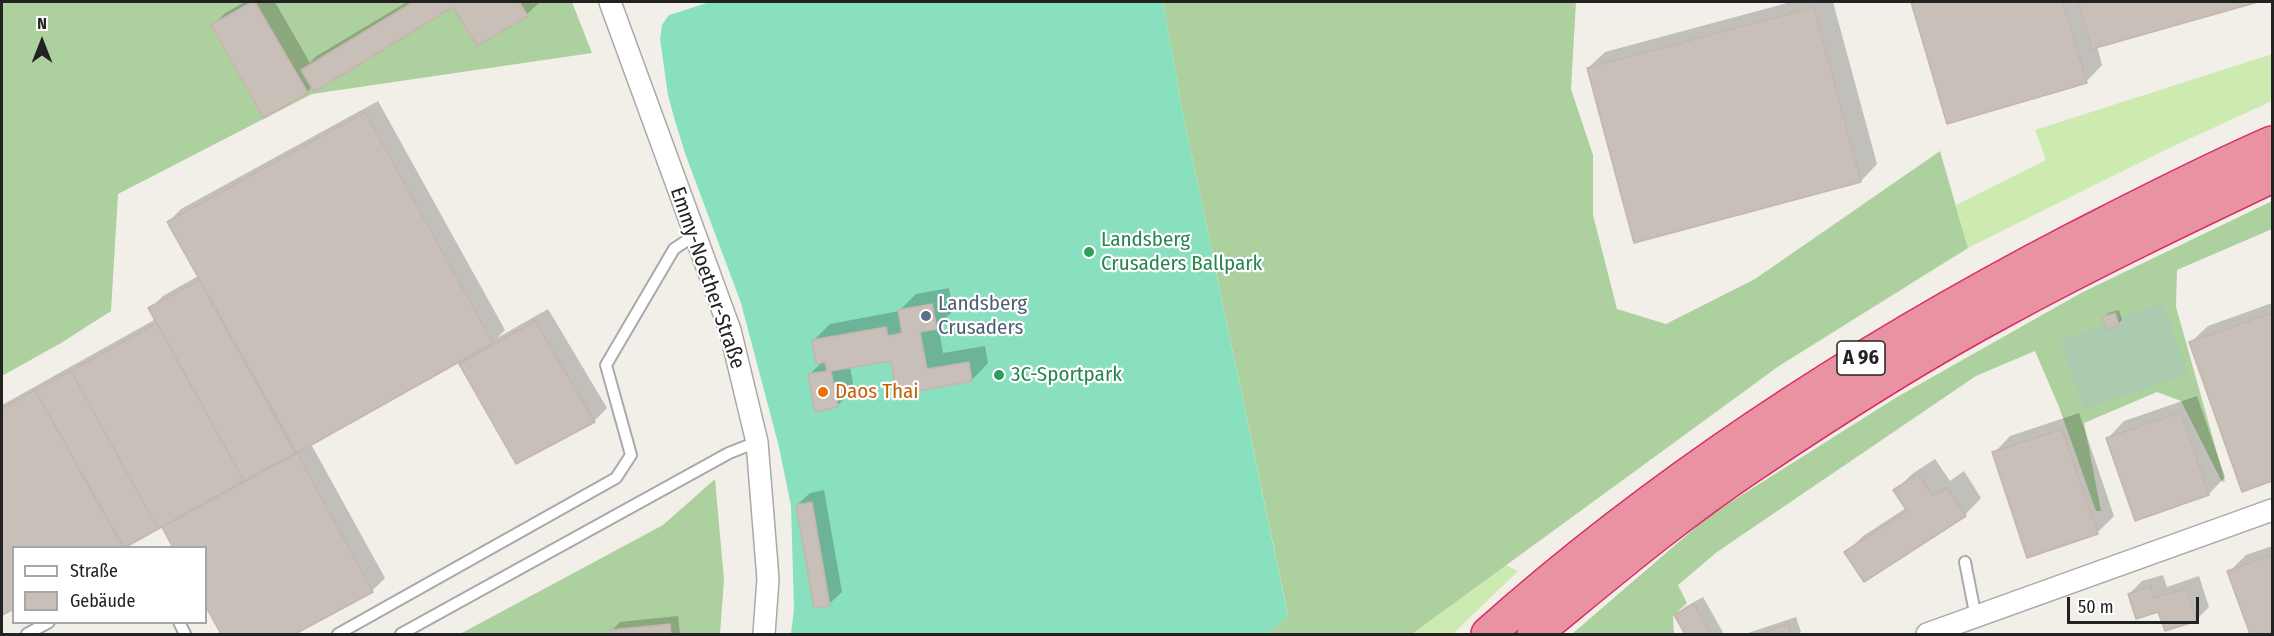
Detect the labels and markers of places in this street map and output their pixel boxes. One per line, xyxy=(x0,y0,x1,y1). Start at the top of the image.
place label: Landsberg Crusaders Ballpark xyxy=(1101,227,1262,277)
marker: Landsberg Crusaders Ballpark xyxy=(1082,245,1096,259)
place label: Landsberg Crusaders xyxy=(938,291,1027,341)
marker: Landsberg Crusaders xyxy=(919,309,933,323)
place label: 3C-Sportpark xyxy=(1011,362,1122,388)
marker: 3C-Sportpark xyxy=(992,368,1006,382)
place label: Daos Thai xyxy=(835,379,919,405)
marker: Daos Thai xyxy=(816,385,830,399)

